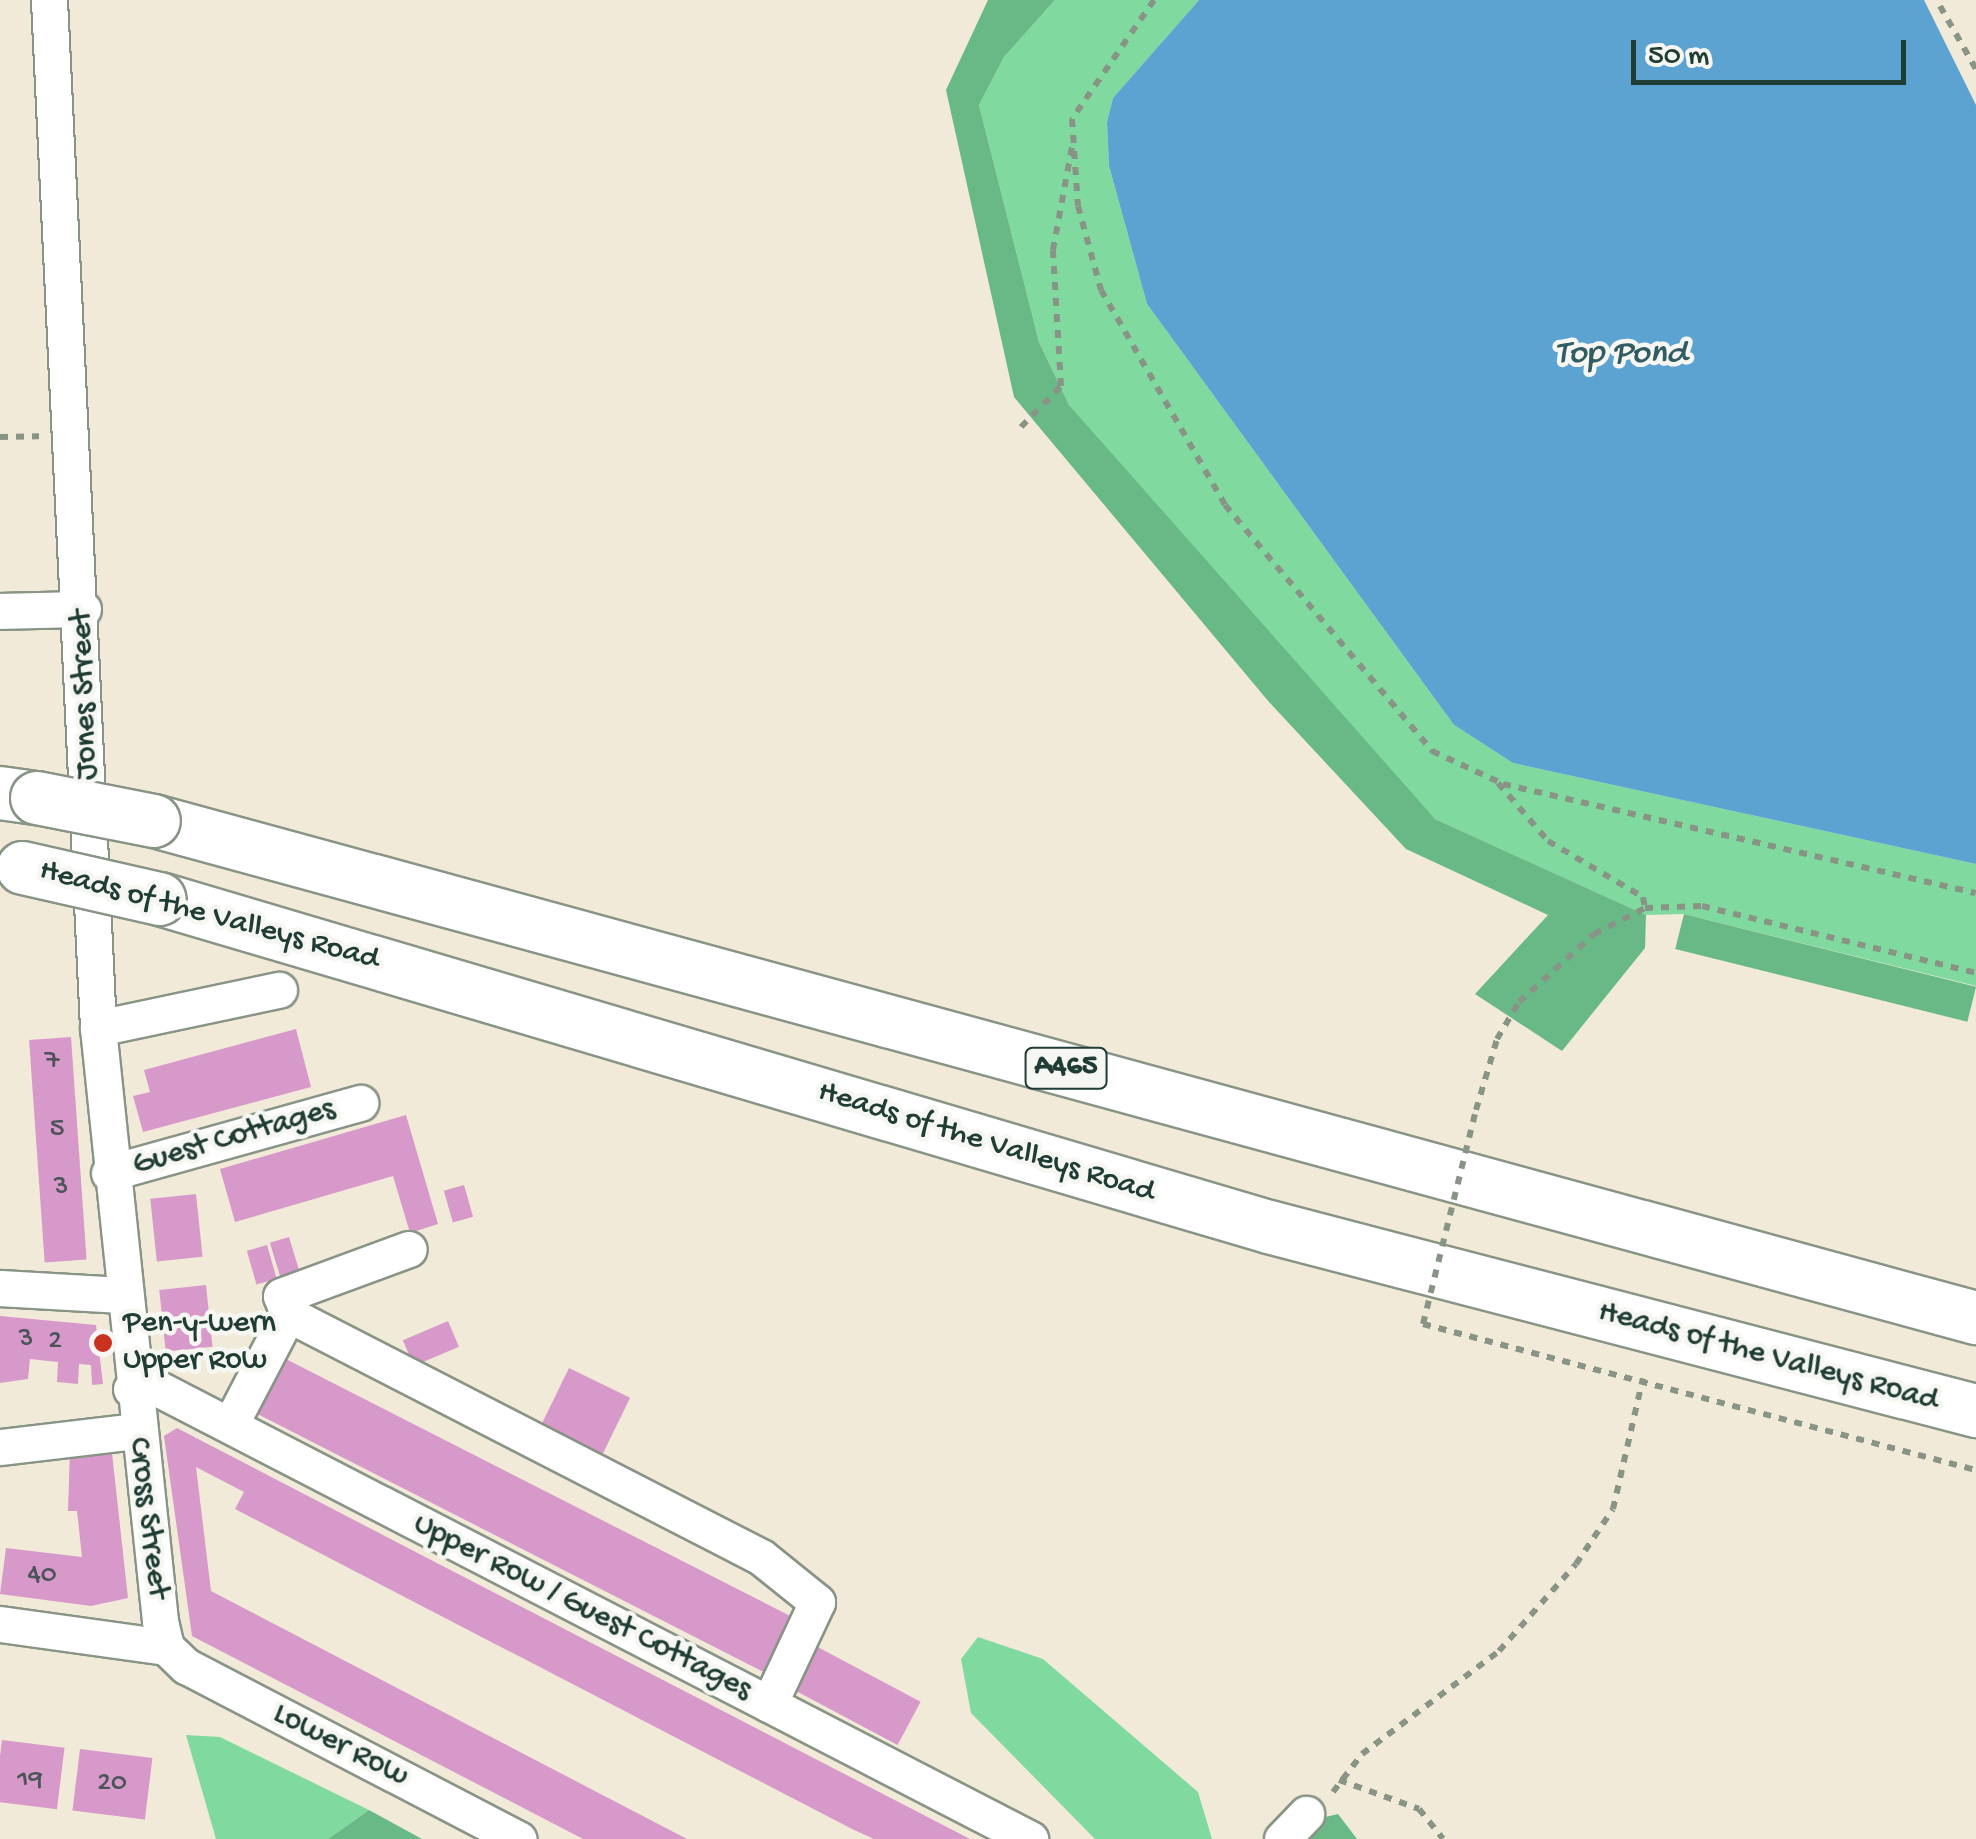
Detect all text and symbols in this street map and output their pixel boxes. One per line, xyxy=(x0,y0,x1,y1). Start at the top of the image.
scale bar xyxy=(1636,20,1911,82)
text: 50 m xyxy=(1648,40,1709,75)
water label: Top Pond xyxy=(1555,334,1687,376)
street label: Jones Street xyxy=(64,609,108,781)
street label: Heads of the Valleys Road xyxy=(35,852,383,980)
road number: A465 xyxy=(1024,1043,1108,1093)
house number: 7 xyxy=(45,1045,59,1079)
street label: Heads of the Valleys Road xyxy=(813,1073,1159,1213)
street label: Guest Cottages xyxy=(129,1091,339,1185)
house number: 5 xyxy=(50,1113,64,1147)
house number: 3 xyxy=(54,1171,68,1205)
street label: Heads of the Valleys Road xyxy=(1594,1293,1942,1421)
place label: Pen-y-wern Upper Row xyxy=(123,1306,276,1381)
house number: 3 xyxy=(19,1323,33,1357)
house number: 2 xyxy=(48,1325,62,1359)
marker: Pen-y-wern Upper Row xyxy=(92,1332,114,1354)
street label: Cross Street xyxy=(118,1435,176,1601)
street label: Upper Row / Guest Cottages xyxy=(406,1506,758,1710)
house number: 40 xyxy=(27,1559,57,1593)
street label: Lower Row xyxy=(266,1696,414,1796)
house number: 19 xyxy=(17,1764,43,1798)
house number: 20 xyxy=(97,1767,127,1801)

